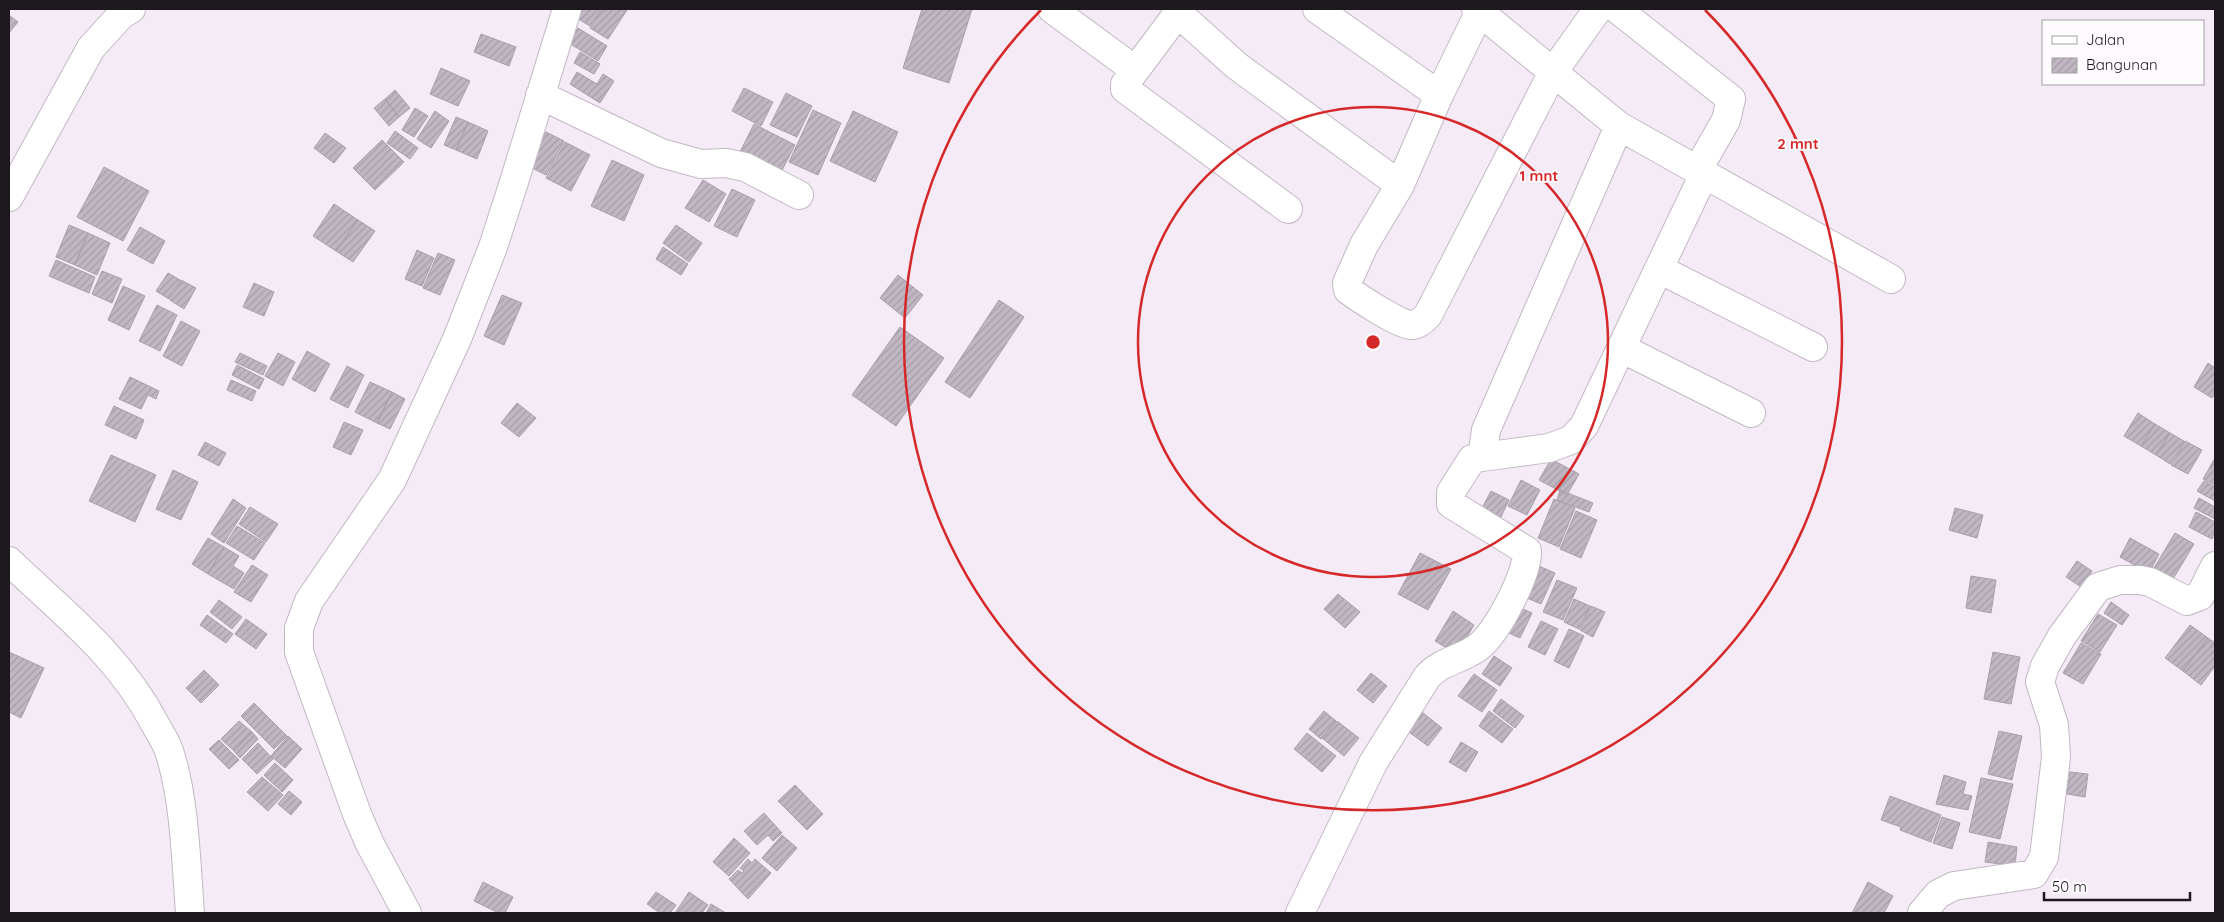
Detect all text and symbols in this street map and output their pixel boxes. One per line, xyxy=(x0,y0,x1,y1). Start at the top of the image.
legend xyxy=(2042,20,2204,85)
text: Jalan xyxy=(2086,30,2125,49)
text: Bangunan xyxy=(2086,55,2158,74)
text: 2 mnt xyxy=(1777,134,1819,153)
text: 1 mnt xyxy=(1520,166,1558,185)
centre of rings xyxy=(1364,333,1382,351)
scale bar xyxy=(2044,870,2190,902)
text: 50 m xyxy=(2052,877,2087,896)

